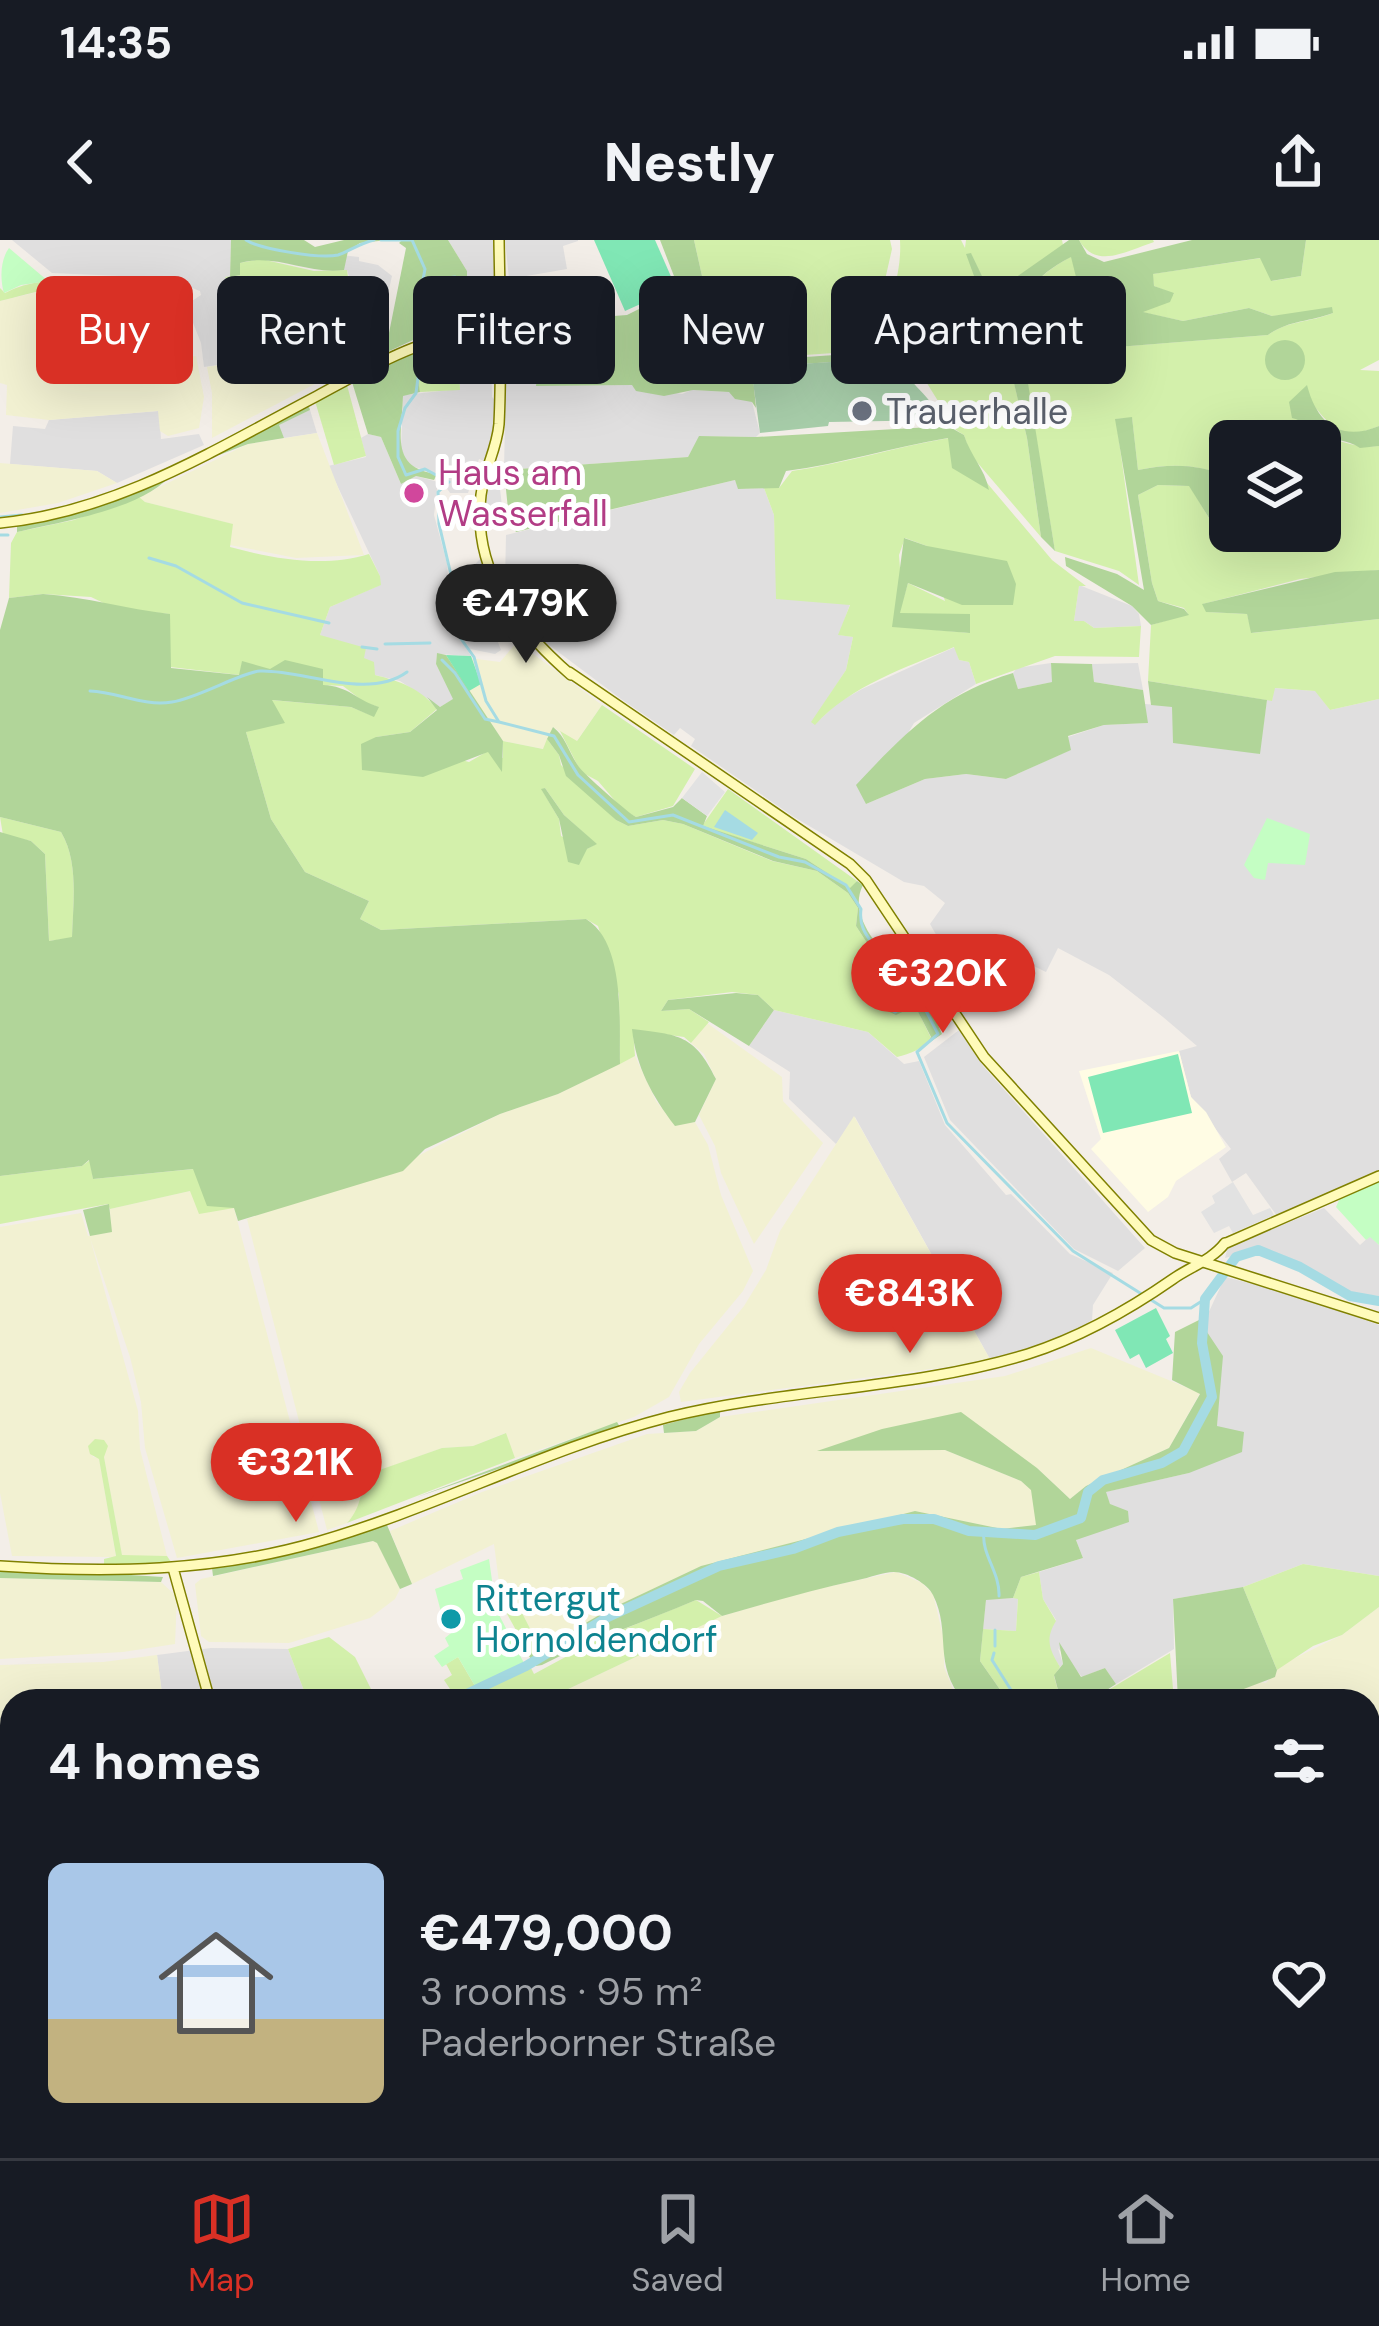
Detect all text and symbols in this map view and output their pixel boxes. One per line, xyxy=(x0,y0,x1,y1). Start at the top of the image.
text: 14:35 xyxy=(60,13,172,72)
text: Nestly xyxy=(604,127,775,198)
icon: back xyxy=(48,129,114,195)
icon: share xyxy=(1265,129,1331,195)
chip: Buy xyxy=(36,276,193,384)
chip: Rent xyxy=(217,276,389,384)
chip: Filters xyxy=(413,276,615,384)
chip: New xyxy=(639,276,807,384)
chip: Apartment xyxy=(831,276,1126,384)
place label: Trauerhalle xyxy=(886,388,1068,435)
marker: Trauerhalle xyxy=(849,398,875,424)
map controls xyxy=(1209,420,1341,552)
button: layers xyxy=(1209,420,1341,552)
place label: Haus am Wasserfall xyxy=(438,449,608,537)
marker: Haus am Wasserfall xyxy=(401,480,427,506)
pin: €479K xyxy=(442,564,610,666)
text: €479K xyxy=(463,577,589,628)
pin: €320K xyxy=(859,934,1027,1036)
text: €320K xyxy=(878,947,1008,998)
pin: €843K xyxy=(826,1254,994,1356)
text: €843K xyxy=(845,1267,975,1318)
pin: €321K xyxy=(212,1423,380,1525)
text: €321K xyxy=(238,1436,354,1487)
place label: Rittergut Hornoldendorf xyxy=(475,1575,717,1663)
marker: Rittergut Hornoldendorf xyxy=(438,1606,464,1632)
text: 4 homes xyxy=(48,1728,262,1795)
icon: filters xyxy=(1266,1728,1332,1794)
text: €479,000 xyxy=(420,1899,673,1966)
icon: home xyxy=(144,1911,288,2055)
icon: heart xyxy=(1266,1950,1332,2016)
text: 3 rooms · 95 m² xyxy=(420,1966,702,2017)
text: Paderborner Straße xyxy=(420,2017,776,2068)
tab: Map xyxy=(188,2186,255,2301)
tab: Saved xyxy=(631,2186,724,2301)
tab: Home xyxy=(1100,2186,1191,2301)

